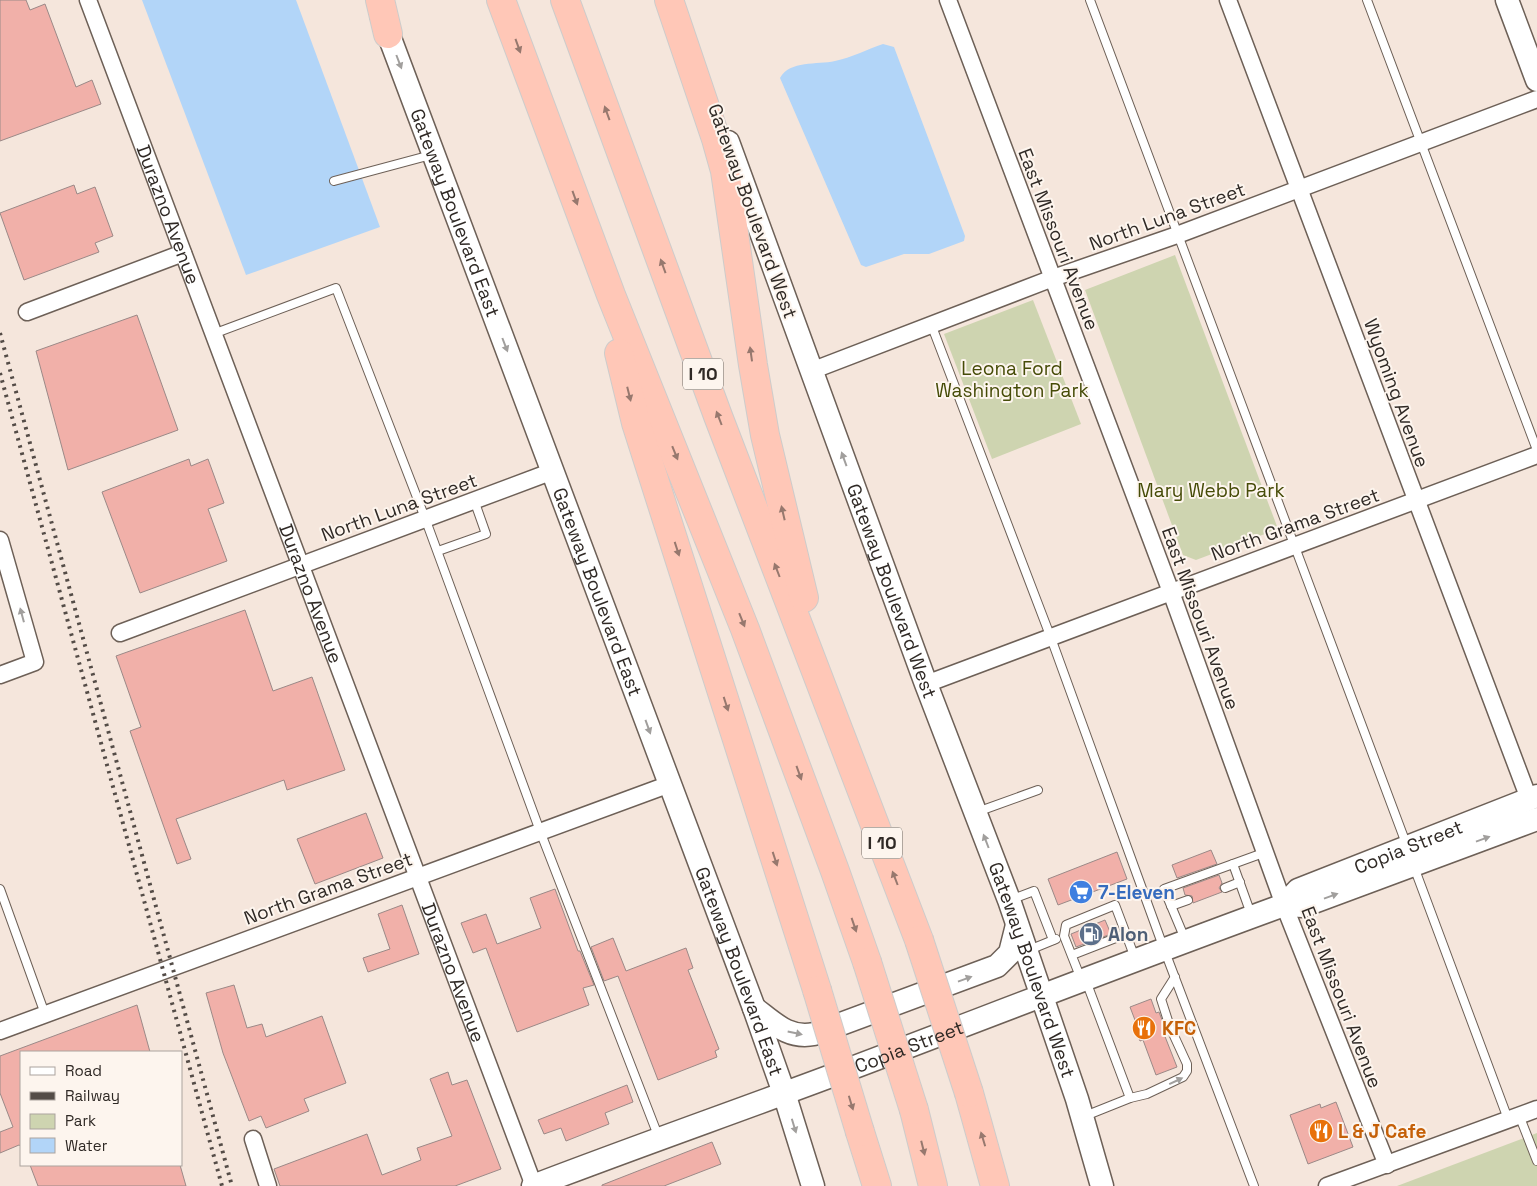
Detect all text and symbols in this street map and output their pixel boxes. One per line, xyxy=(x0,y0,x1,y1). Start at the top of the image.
one-way arrow xyxy=(515,38,522,53)
one-way arrow xyxy=(395,55,403,69)
street label: Gateway Boulevard West xyxy=(702,100,803,322)
street label: Gateway Boulevard East xyxy=(404,105,506,321)
one-way arrow xyxy=(603,105,611,120)
street label: Durazno Avenue xyxy=(131,141,206,288)
street label: East Missouri Avenue xyxy=(1012,145,1105,334)
street label: North Luna Street xyxy=(1086,177,1249,256)
one-way arrow xyxy=(571,191,579,206)
one-way arrow xyxy=(659,258,666,273)
street label: Wyoming Avenue xyxy=(1358,315,1435,471)
one-way arrow xyxy=(502,338,510,352)
one-way arrow xyxy=(747,345,755,361)
park label: Leona Ford Washington Park xyxy=(935,356,1089,403)
road number: I 10 xyxy=(683,358,723,389)
one-way arrow xyxy=(625,387,633,402)
one-way arrow xyxy=(715,410,723,425)
one-way arrow xyxy=(671,446,679,461)
one-way arrow xyxy=(840,452,847,467)
street label: North Luna Street xyxy=(318,468,481,547)
park label: Mary Webb Park xyxy=(1137,478,1285,503)
street label: Gateway Boulevard West xyxy=(841,480,942,702)
street label: North Grama Street xyxy=(1208,482,1383,567)
street label: Gateway Boulevard East xyxy=(547,484,648,700)
one-way arrow xyxy=(779,504,787,520)
street label: Durazno Avenue xyxy=(273,520,348,667)
street label: East Missouri Avenue xyxy=(1156,523,1245,713)
one-way arrow xyxy=(673,542,681,557)
one-way arrow xyxy=(773,562,781,577)
one-way arrow xyxy=(18,608,26,623)
one-way arrow xyxy=(739,613,746,628)
one-way arrow xyxy=(723,697,730,712)
one-way arrow xyxy=(645,719,652,734)
one-way arrow xyxy=(796,765,803,780)
street label: Copia Street xyxy=(1350,814,1466,880)
road number: I 10 xyxy=(862,828,902,858)
one-way arrow xyxy=(982,834,989,849)
one-way arrow xyxy=(1476,835,1491,842)
street label: North Grama Street xyxy=(241,846,416,931)
one-way arrow xyxy=(772,852,780,867)
street label: Gateway Boulevard West xyxy=(983,858,1081,1081)
street label: Gateway Boulevard East xyxy=(689,863,789,1079)
one-way arrow xyxy=(891,871,898,886)
supermarket icon: 7-Eleven xyxy=(1068,879,1094,905)
place label: 7-Eleven xyxy=(1098,880,1175,905)
one-way arrow xyxy=(1324,892,1339,900)
street label: Durazno Avenue xyxy=(416,899,491,1046)
street label: East Missouri Avenue xyxy=(1295,903,1388,1092)
one-way arrow xyxy=(851,918,858,933)
fuel station icon: Alon xyxy=(1078,921,1104,947)
place label: Alon xyxy=(1108,922,1148,947)
one-way arrow xyxy=(958,975,973,983)
street label: Copia Street xyxy=(851,1015,967,1079)
restaurant icon: KFC xyxy=(1131,1015,1157,1041)
place label: KFC xyxy=(1162,1016,1196,1041)
one-way arrow xyxy=(787,1030,803,1038)
legend xyxy=(20,1051,182,1166)
text: Road xyxy=(65,1061,102,1080)
one-way arrow xyxy=(1169,1077,1183,1085)
text: Railway xyxy=(65,1086,120,1105)
one-way arrow xyxy=(848,1096,856,1111)
text: Park xyxy=(65,1111,96,1130)
one-way arrow xyxy=(791,1118,799,1133)
restaurant icon: L & J Cafe xyxy=(1308,1118,1334,1144)
place label: L & J Cafe xyxy=(1338,1119,1427,1144)
one-way arrow xyxy=(978,1132,986,1147)
text: Water xyxy=(65,1136,108,1155)
one-way arrow xyxy=(919,1140,927,1155)

